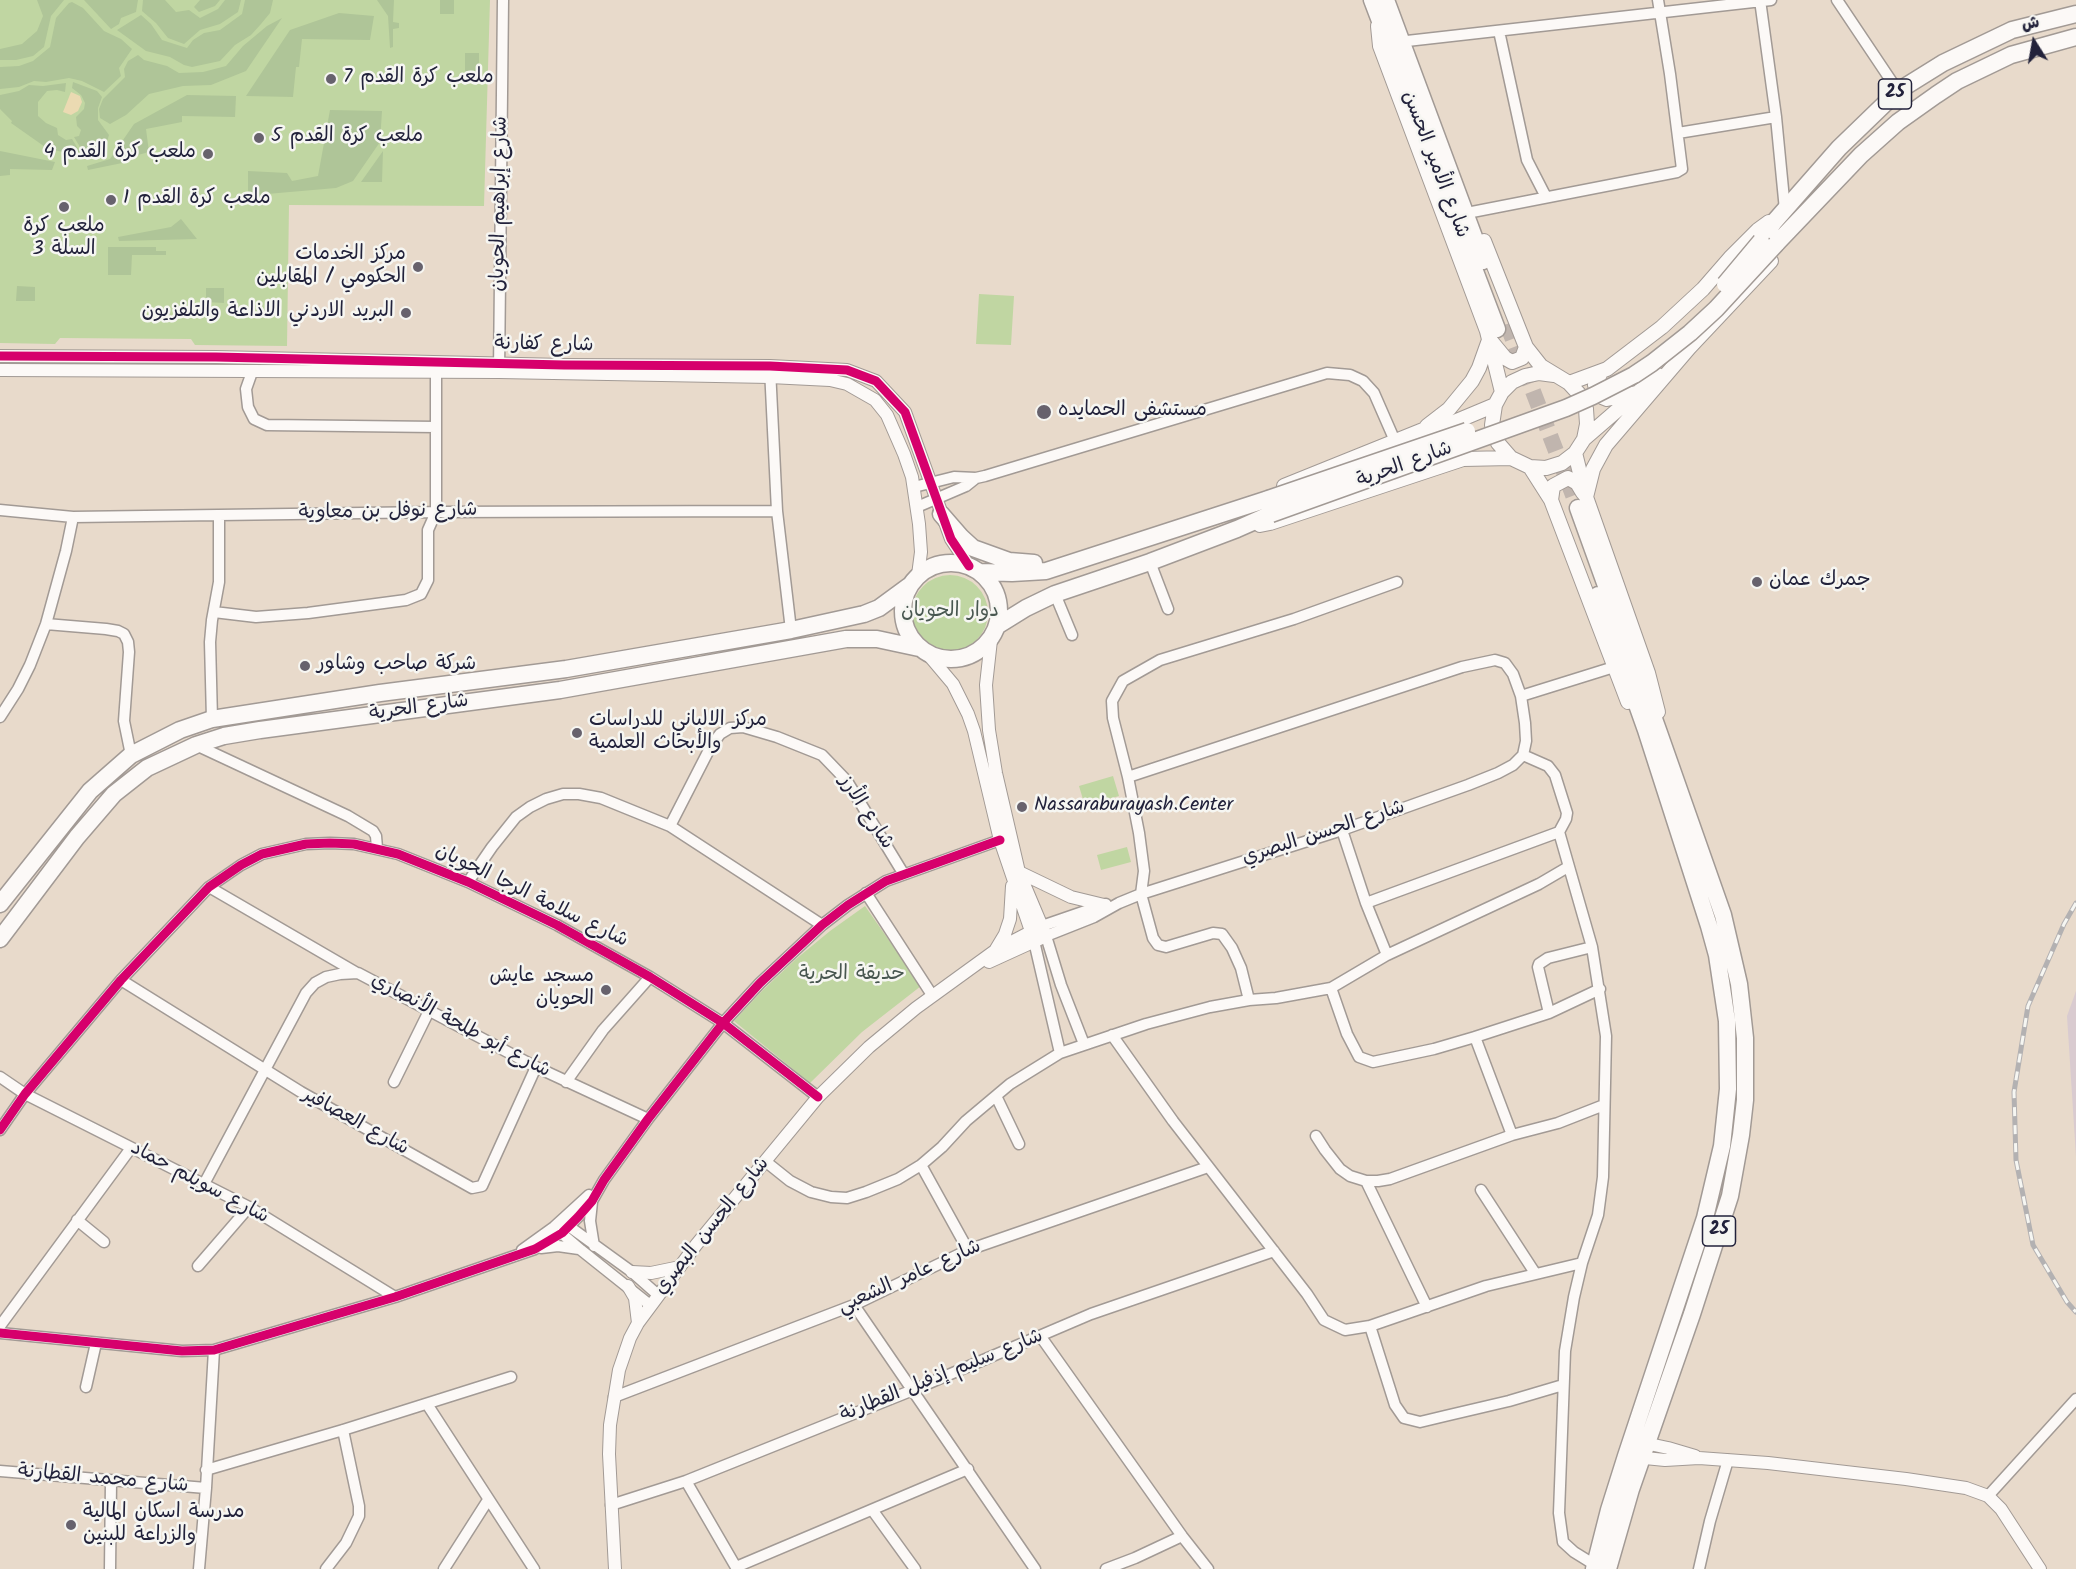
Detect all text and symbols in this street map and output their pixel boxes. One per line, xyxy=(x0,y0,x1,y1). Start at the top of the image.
text: ش xyxy=(2019,10,2041,38)
north arrow xyxy=(2004,12,2064,72)
place label: ملعب كرة القدم 7 xyxy=(343,67,494,91)
marker: ملعب كرة القدم 7 xyxy=(324,72,338,86)
road number: 25 xyxy=(1878,79,1912,109)
street label: شارع الأمير الحسن xyxy=(1395,88,1473,242)
street label: شارع إبراهيم الحويان xyxy=(487,116,515,292)
place label: ملعب كرة القدم 5 xyxy=(271,126,423,150)
marker: ملعب كرة القدم 5 xyxy=(252,131,266,145)
place label: ملعب كرة القدم 4 xyxy=(44,142,196,166)
marker: ملعب كرة القدم 4 xyxy=(201,147,215,161)
place label: ملعب كرة القدم 1 xyxy=(123,188,271,212)
marker: ملعب كرة القدم 1 xyxy=(104,193,118,207)
marker: ملعب كرة السلة 3 xyxy=(57,200,71,214)
place label: ملعب كرة السلة 3 xyxy=(23,216,105,263)
place label: مركز الخدمات الحكومي / المقابلين xyxy=(256,244,406,291)
marker: مركز الخدمات الحكومي / المقابلين xyxy=(411,260,425,274)
place label: البريد الاردني الاذاعة والتلفزيون xyxy=(142,301,394,325)
marker: البريد الاردني الاذاعة والتلفزيون xyxy=(399,306,413,320)
street label: شارع كفارنة xyxy=(494,333,594,359)
place label: مستشفى الحمايده xyxy=(1058,400,1207,424)
marker: مستشفى الحمايده xyxy=(1035,403,1053,421)
street label: شارع الحرية xyxy=(1354,438,1456,494)
street label: شارع نوفل بن معاوية xyxy=(298,499,478,527)
place label: جمرك عمان xyxy=(1769,570,1871,594)
marker: جمرك عمان xyxy=(1750,575,1764,589)
park label: دوار الحويان xyxy=(901,601,999,625)
place label: شركة صاحب وشاور xyxy=(317,654,476,678)
marker: شركة صاحب وشاور xyxy=(298,659,312,673)
street label: شارع الحرية xyxy=(368,690,470,728)
place label: مركز الالباني للدراسات والأبحاث العلمية xyxy=(589,710,767,757)
marker: مركز الالباني للدراسات والأبحاث العلمية xyxy=(570,726,584,740)
street label: شارع الأرز xyxy=(832,771,898,855)
place label: Nassaraburayash.Center xyxy=(1034,795,1233,819)
street label: شارع الحسن البصري xyxy=(1239,796,1409,872)
marker: Nassaraburayash.Center xyxy=(1015,800,1029,814)
street label: شارع سلامة الرجا الحويان xyxy=(431,840,631,954)
park label: حديقة الحرية xyxy=(799,964,905,988)
place label: مسجد عايش الحويان xyxy=(489,966,594,1013)
street label: شارع أبو طلحة الأنصاري xyxy=(366,969,554,1085)
marker: مسجد عايش الحويان xyxy=(599,983,613,997)
street label: شارع العصافير xyxy=(298,1084,412,1162)
street label: شارع سويلم حماد xyxy=(126,1137,272,1231)
street label: شارع الحسن البصري xyxy=(650,1153,776,1301)
road number: 25 xyxy=(1702,1216,1736,1246)
street label: شارع عامر الشعبي xyxy=(835,1236,985,1320)
street label: شارع سليم إذفيل القطارنة xyxy=(837,1325,1047,1429)
street label: شارع محمد القطارنة xyxy=(17,1461,189,1499)
place label: مدرسة اسكان المالية والزراعة للبنين xyxy=(83,1502,244,1549)
marker: مدرسة اسكان المالية والزراعة للبنين xyxy=(64,1518,78,1532)

